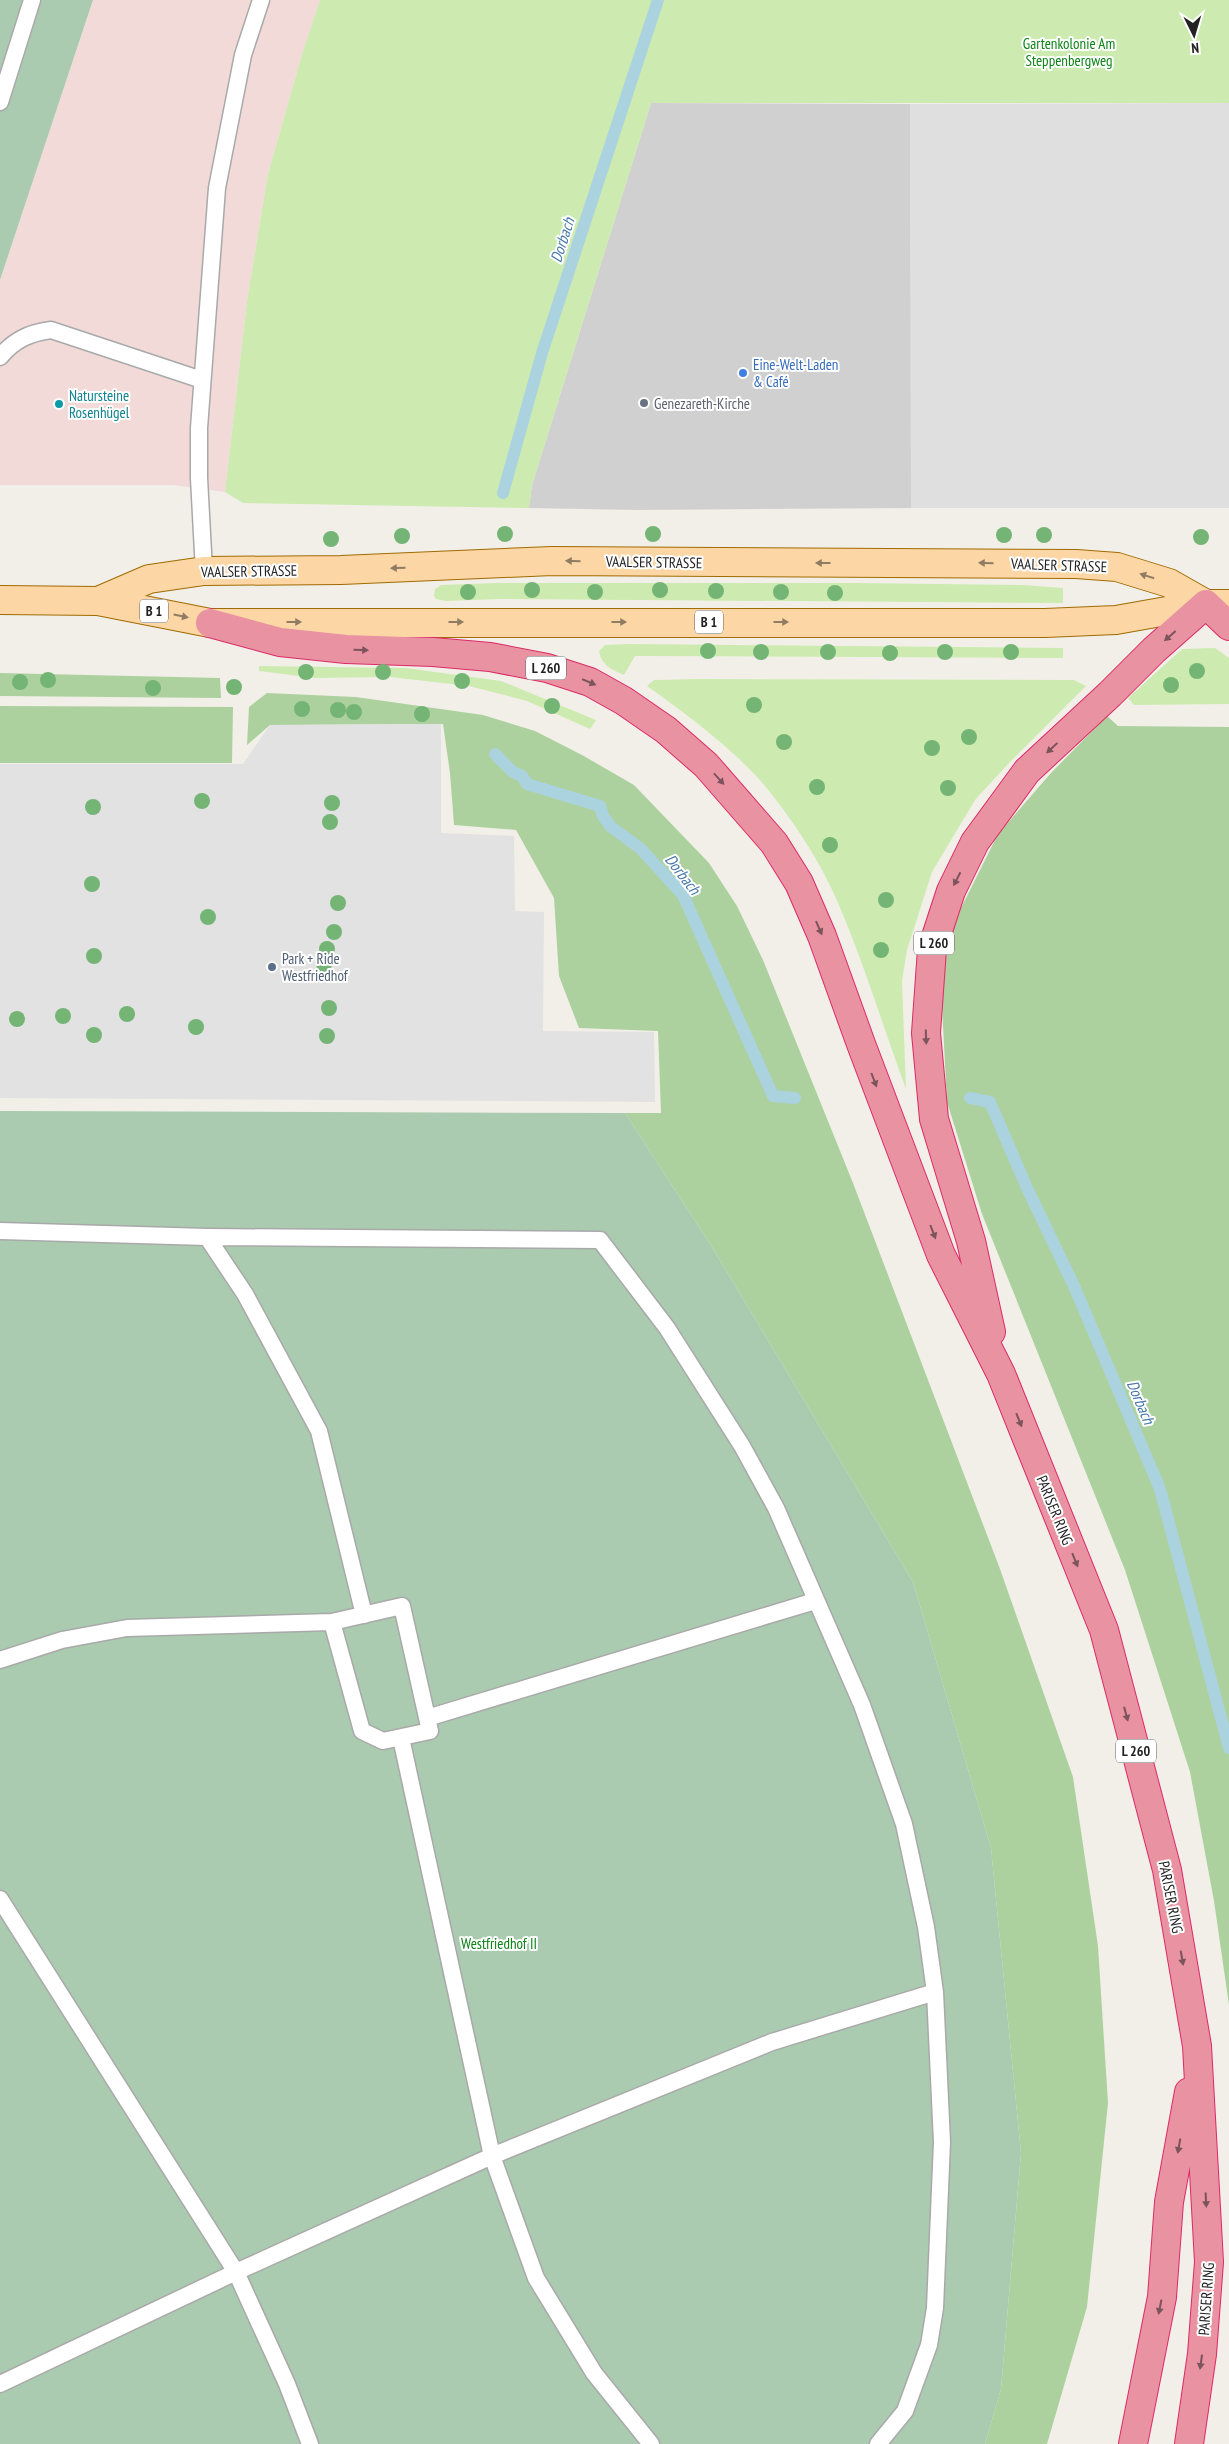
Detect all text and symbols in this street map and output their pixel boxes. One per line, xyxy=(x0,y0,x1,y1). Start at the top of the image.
north arrow xyxy=(1169,10,1219,60)
park label: Gartenkolonie Am Steppenbergweg xyxy=(1023,34,1115,70)
text: N xyxy=(1191,39,1200,57)
water label: Dorbach xyxy=(545,214,579,265)
place label: Eine-Welt-Laden & Café xyxy=(753,355,838,391)
marker: Eine-Welt-Laden & Café xyxy=(737,367,749,379)
place label: Natursteine Rosenhügel xyxy=(69,386,130,422)
place label: Genezareth-Kirche xyxy=(654,394,750,413)
marker: Genezareth-Kirche xyxy=(638,397,650,409)
marker: Natursteine Rosenhügel xyxy=(53,398,65,410)
street label: VAALSER STRASSE xyxy=(605,552,702,572)
street label: VAALSER STRASSE xyxy=(1010,554,1107,576)
one-way arrow xyxy=(565,557,581,565)
one-way arrow xyxy=(815,559,831,567)
one-way arrow xyxy=(978,559,994,567)
street label: VAALSER STRASSE xyxy=(200,561,297,581)
one-way arrow xyxy=(390,564,406,572)
one-way arrow xyxy=(1139,572,1154,580)
road number: B 1 xyxy=(140,600,168,622)
road number: B 1 xyxy=(695,610,723,634)
one-way arrow xyxy=(173,613,189,621)
one-way arrow xyxy=(286,618,302,626)
one-way arrow xyxy=(448,618,464,626)
one-way arrow xyxy=(611,618,627,626)
one-way arrow xyxy=(773,618,789,626)
one-way arrow xyxy=(1163,631,1176,642)
one-way arrow xyxy=(353,646,369,654)
road number: L 260 xyxy=(526,656,566,680)
one-way arrow xyxy=(582,679,596,687)
one-way arrow xyxy=(1046,742,1058,754)
one-way arrow xyxy=(713,772,725,784)
water label: Dorbach xyxy=(661,850,706,899)
one-way arrow xyxy=(953,871,961,886)
one-way arrow xyxy=(815,921,823,935)
road number: L 260 xyxy=(914,931,954,954)
place label: Park + Ride Westfriedhof xyxy=(282,949,349,985)
marker: Park + Ride Westfriedhof xyxy=(266,961,278,973)
one-way arrow xyxy=(923,1029,931,1045)
one-way arrow xyxy=(871,1073,879,1088)
one-way arrow xyxy=(929,1225,937,1240)
water label: Dorbach xyxy=(1123,1377,1160,1428)
one-way arrow xyxy=(1016,1412,1023,1427)
street label: PARISER RING xyxy=(1032,1473,1078,1547)
one-way arrow xyxy=(1072,1553,1080,1567)
one-way arrow xyxy=(1122,1707,1130,1722)
road number: L 260 xyxy=(1116,1740,1156,1762)
street label: PARISER RING xyxy=(1155,1859,1187,1935)
park label: Westfriedhof II xyxy=(461,1934,537,1953)
one-way arrow xyxy=(1178,1950,1186,1966)
one-way arrow xyxy=(1175,2138,1183,2154)
one-way arrow xyxy=(1202,2192,1210,2208)
street label: PARISER RING xyxy=(1194,2262,1218,2336)
one-way arrow xyxy=(1156,2300,1164,2316)
one-way arrow xyxy=(1196,2354,1204,2370)

